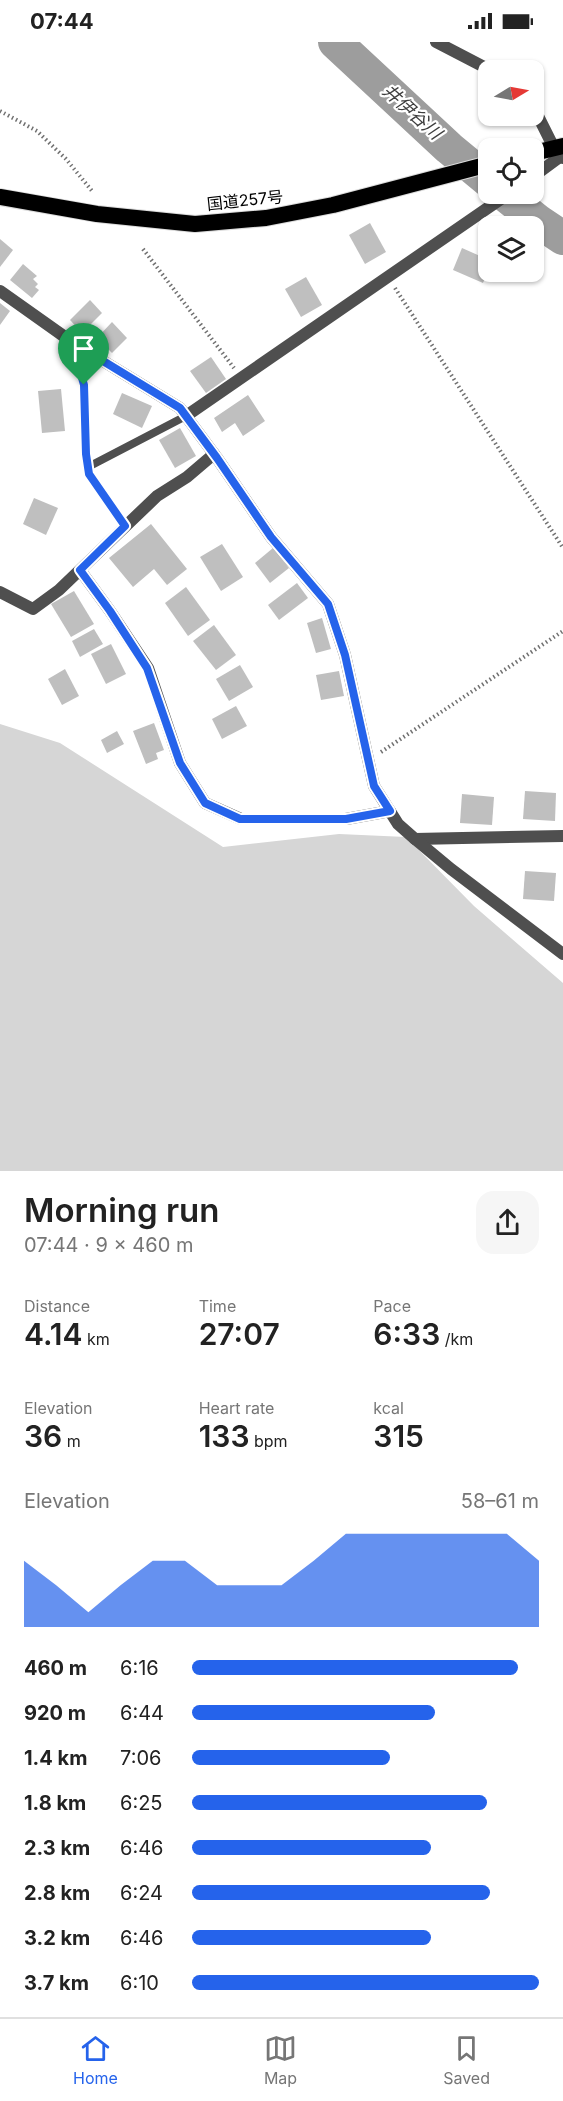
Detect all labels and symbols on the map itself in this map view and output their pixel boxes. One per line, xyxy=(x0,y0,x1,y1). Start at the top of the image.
north arrow xyxy=(478,60,544,126)
water label: 井伊谷川 xyxy=(379,80,448,145)
street label: 国道257号 xyxy=(206,186,284,214)
pin xyxy=(58,323,109,385)

